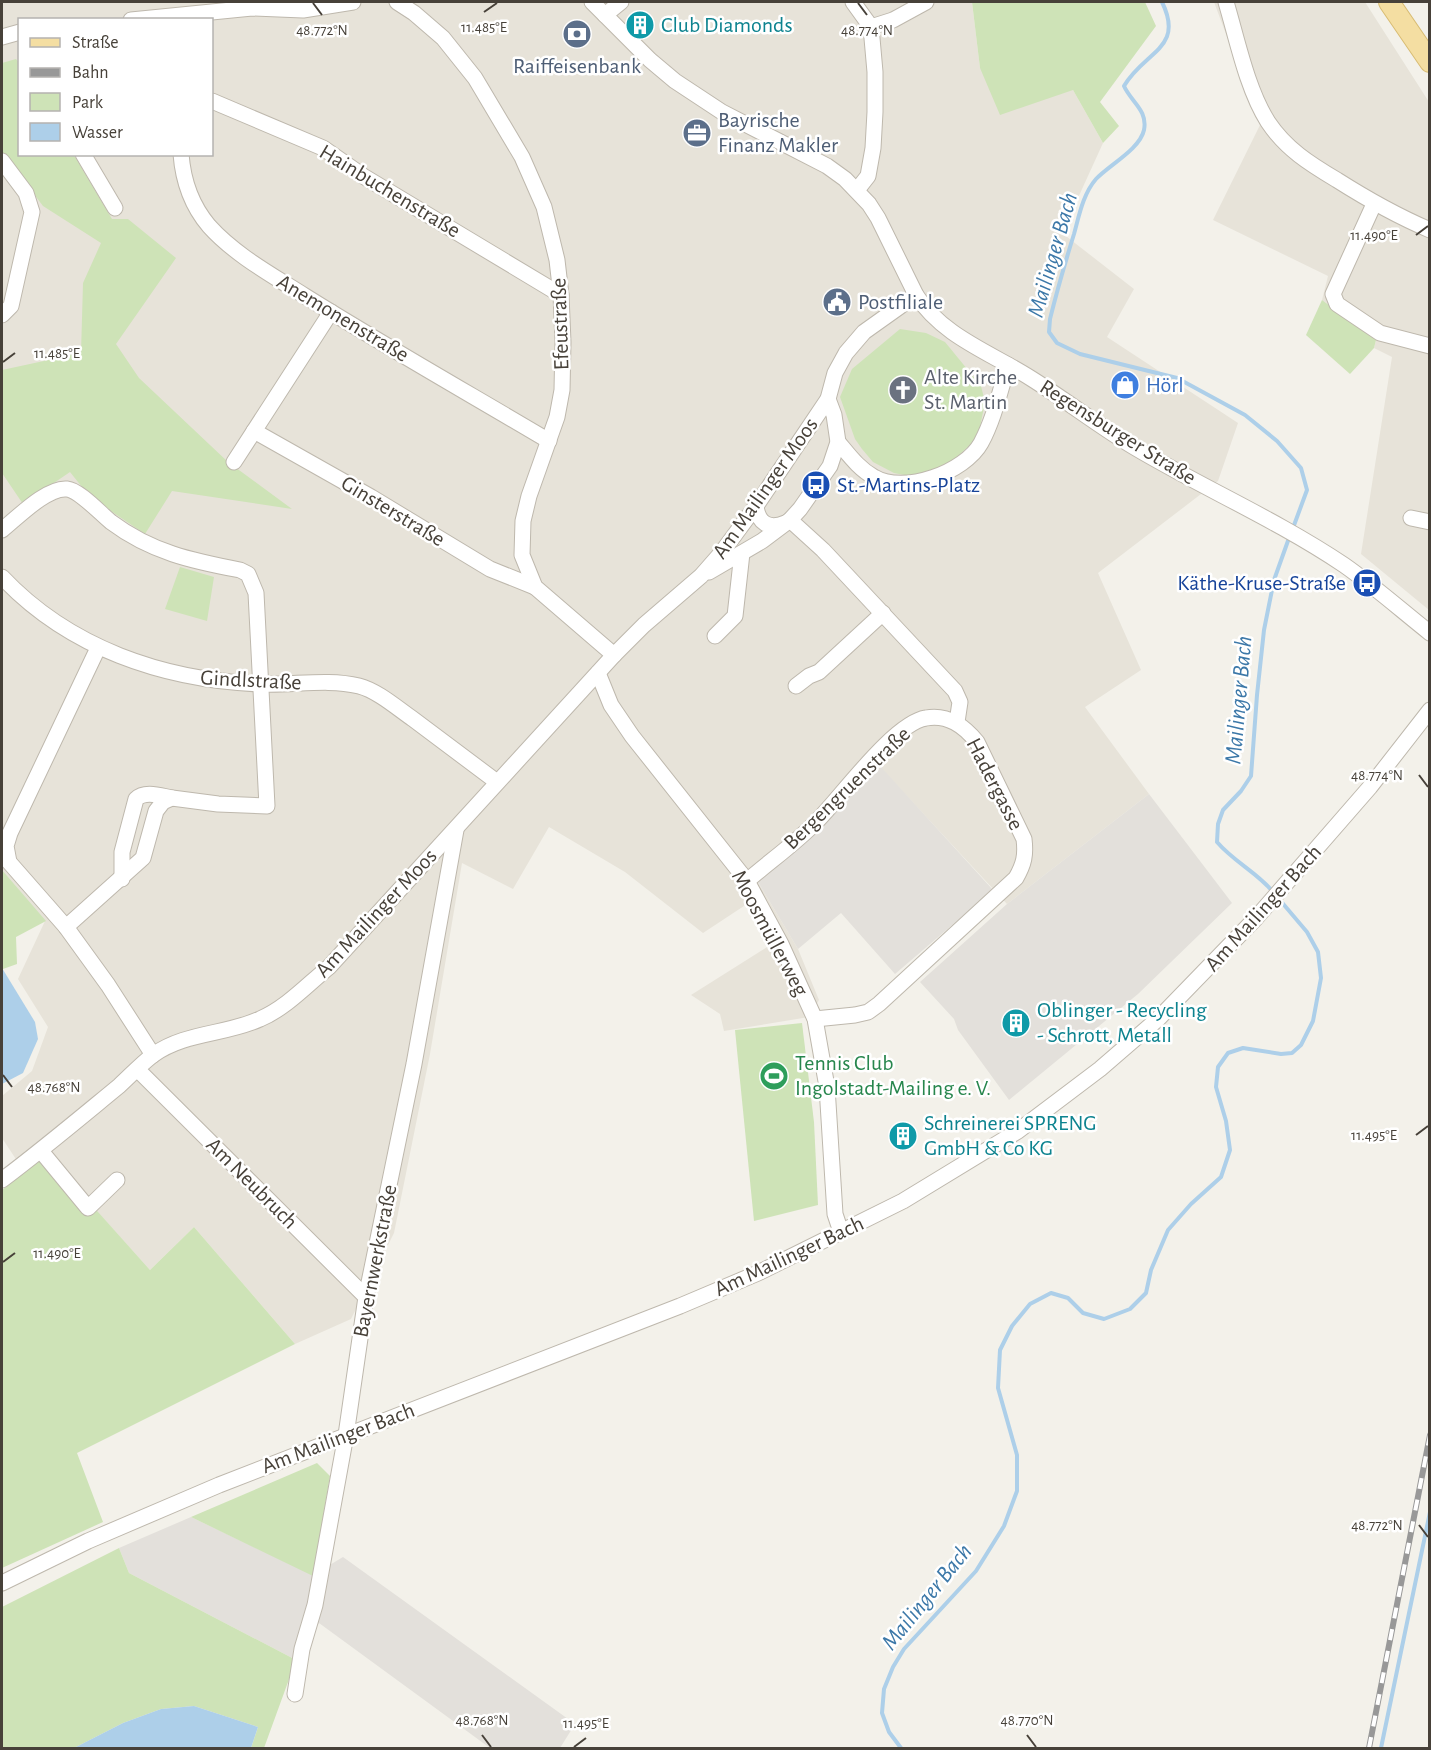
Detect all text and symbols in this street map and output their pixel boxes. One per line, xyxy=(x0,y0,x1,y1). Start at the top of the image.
building icon: Club Diamonds xyxy=(624,9,656,41)
place label: Club Diamonds xyxy=(661,14,793,36)
legend xyxy=(18,18,213,156)
bank icon: Raiffeisenbank xyxy=(561,18,593,50)
text: 11.485°E xyxy=(461,20,507,35)
text: 48.772°N xyxy=(296,23,348,38)
text: 48.774°N xyxy=(841,23,893,38)
text: Straße xyxy=(72,34,118,52)
place label: Raiffeisenbank xyxy=(513,55,641,77)
text: Bahn xyxy=(72,64,108,82)
text: Park xyxy=(72,94,104,112)
place label: Bayrische Finanz Makler xyxy=(718,109,838,156)
office icon: Bayrische Finanz Makler xyxy=(681,117,713,149)
text: Wasser xyxy=(72,124,123,142)
street label: Hainbuchenstraße xyxy=(316,140,464,242)
water label: Mailinger Bach xyxy=(1024,190,1082,320)
text: 11.490°E xyxy=(1350,228,1398,243)
street label: Anemonenstraße xyxy=(273,270,413,366)
street label: Efeustraße xyxy=(547,277,573,371)
public building icon: Postfiliale xyxy=(821,286,853,318)
place label: Postfiliale xyxy=(858,291,943,313)
text: 11.485°E xyxy=(34,346,80,361)
place label: Alte Kirche St. Martin xyxy=(924,366,1017,413)
shop icon: Hörl xyxy=(1109,369,1141,401)
church icon: Alte Kirche St. Martin xyxy=(887,374,919,406)
place label: Hörl xyxy=(1146,374,1184,396)
street label: Regensburger Straße xyxy=(1036,375,1200,489)
street label: Am Mailinger Moos xyxy=(708,413,822,563)
bus stop icon: St.-Martins-Platz xyxy=(800,469,832,501)
street label: Ginsterstraße xyxy=(337,472,449,550)
place label: St.-Martins-Platz xyxy=(837,474,980,496)
bus stop icon: Käthe-Kruse-Straße xyxy=(1351,567,1383,599)
place label: Käthe-Kruse-Straße xyxy=(1177,572,1346,594)
water label: Mailinger Bach xyxy=(1221,635,1257,765)
street label: Gindlstraße xyxy=(200,666,302,694)
street label: Bergengruenstraße xyxy=(780,722,914,854)
street label: Hadergasse xyxy=(962,734,1028,834)
text: 48.774°N xyxy=(1351,768,1403,783)
street label: Am Mailinger Bach xyxy=(1201,840,1325,976)
street label: Am Mailinger Moos xyxy=(311,845,441,981)
street label: Moosmüllerweg xyxy=(728,866,812,1000)
place label: Oblinger - Recycling - Schrott, Metall xyxy=(1037,999,1207,1046)
building icon: Oblinger - Recycling - Schrott, Metall xyxy=(1000,1007,1032,1039)
place label: Tennis Club Ingolstadt-Mailing e. V. xyxy=(795,1052,991,1099)
sports icon: Tennis Club Ingolstadt-Mailing e. V. xyxy=(758,1060,790,1092)
text: 48.768°N xyxy=(28,1080,80,1095)
place label: Schreinerei SPRENG GmbH & Co KG xyxy=(924,1112,1096,1159)
building icon: Schreinerei SPRENG GmbH & Co KG xyxy=(887,1120,919,1152)
text: 11.495°E xyxy=(1351,1128,1397,1143)
street label: Am Neubruch xyxy=(202,1133,302,1233)
street label: Bayernwerkstraße xyxy=(349,1183,401,1339)
street label: Am Mailinger Bach xyxy=(711,1212,867,1300)
text: 11.490°E xyxy=(33,1246,81,1261)
street label: Am Mailinger Bach xyxy=(258,1399,418,1477)
text: 48.772°N xyxy=(1351,1518,1403,1533)
water label: Mailinger Bach xyxy=(877,1539,977,1655)
text: 48.768°N xyxy=(456,1713,508,1728)
text: 48.770°N xyxy=(1001,1713,1053,1728)
text: 11.495°E xyxy=(563,1716,609,1731)

